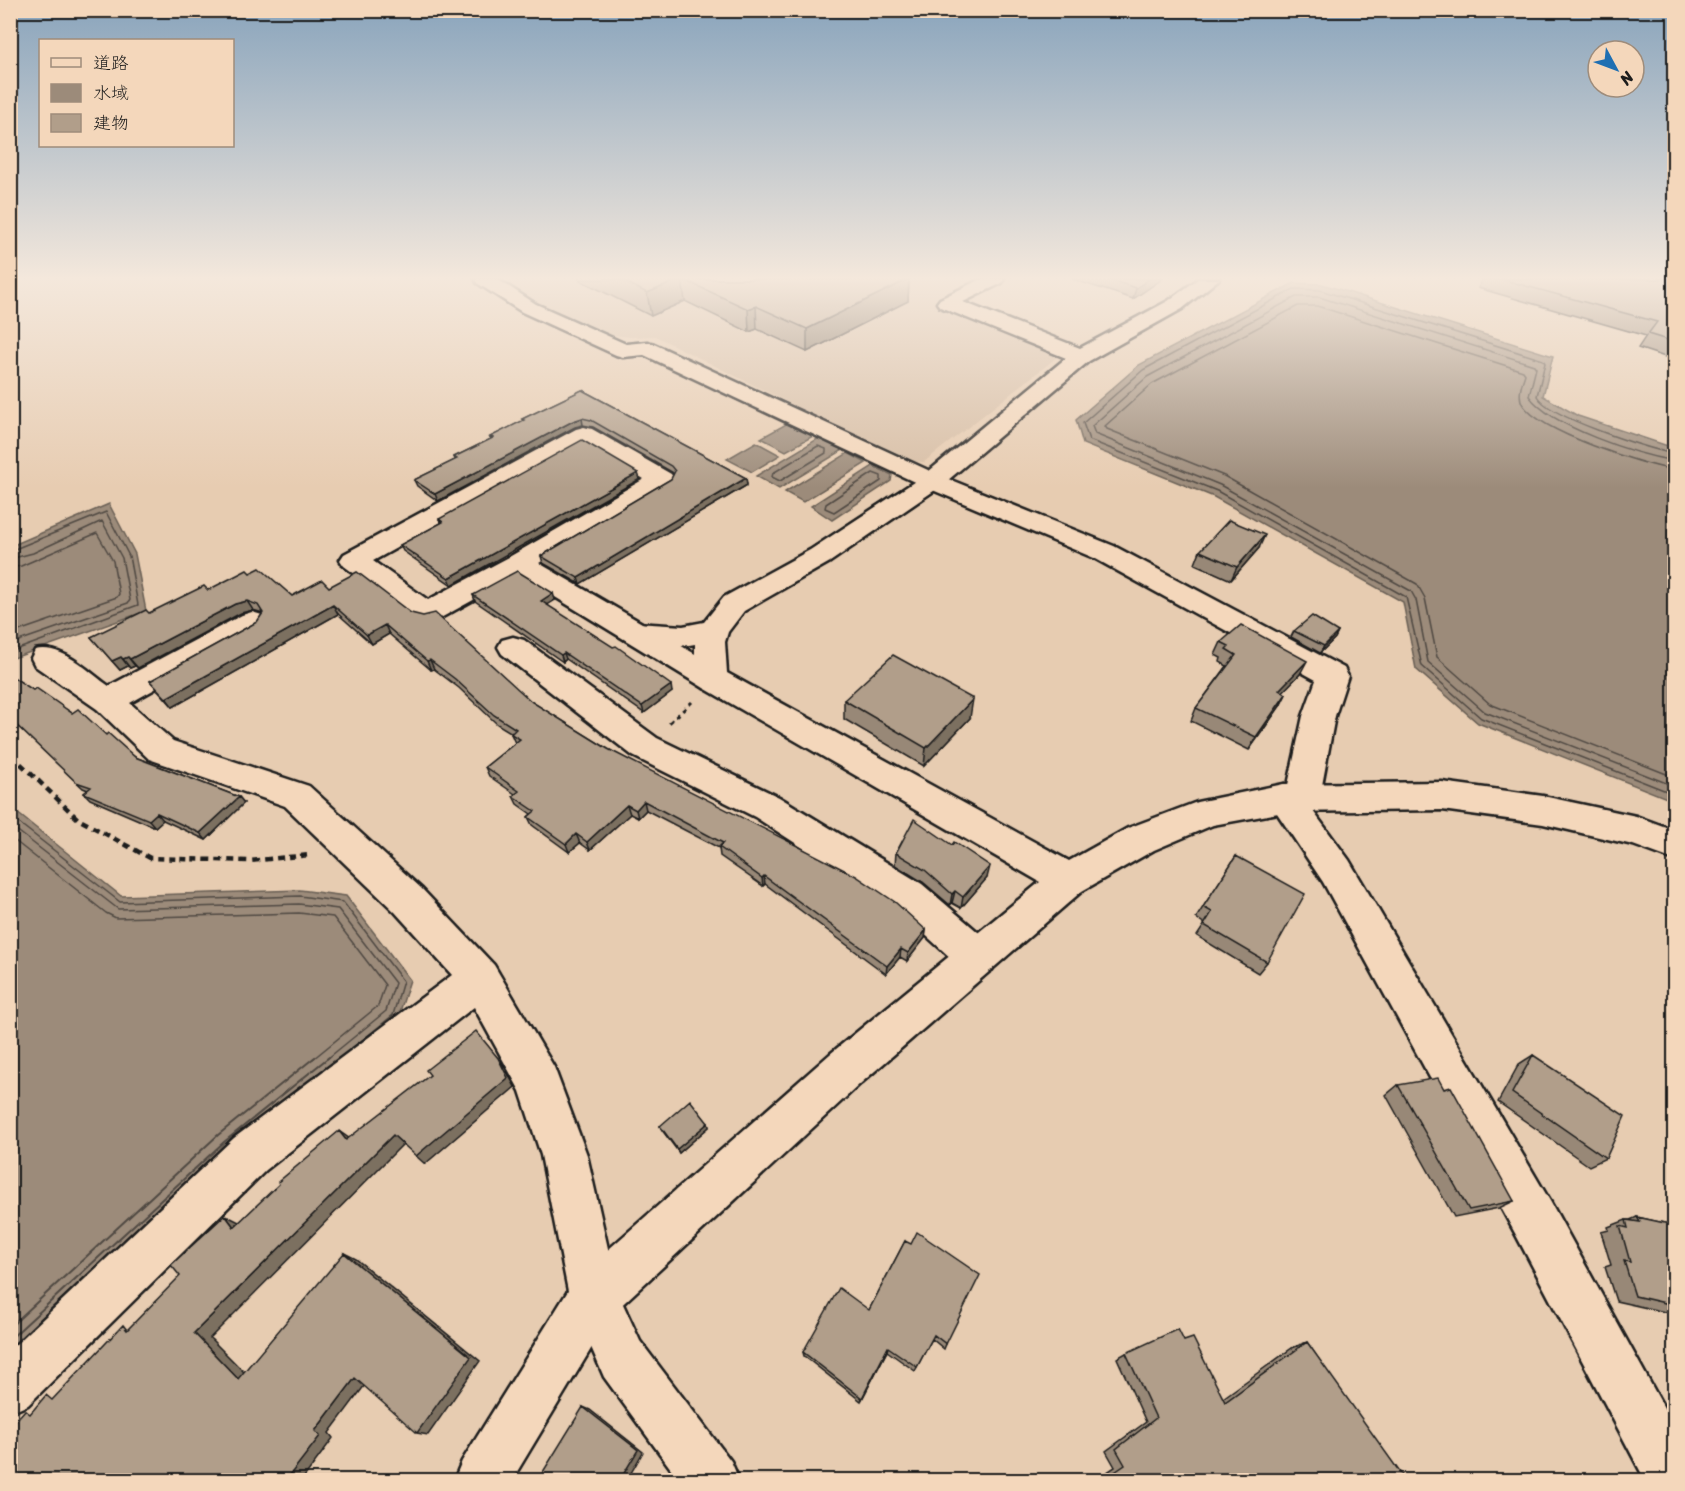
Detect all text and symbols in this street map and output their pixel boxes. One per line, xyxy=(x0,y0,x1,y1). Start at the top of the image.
legend xyxy=(39,39,234,147)
north arrow xyxy=(1586,39,1646,99)
text: 道路 xyxy=(93,47,129,79)
text: N xyxy=(1612,64,1642,93)
text: 水域 xyxy=(93,77,129,109)
text: 建物 xyxy=(93,107,129,139)

